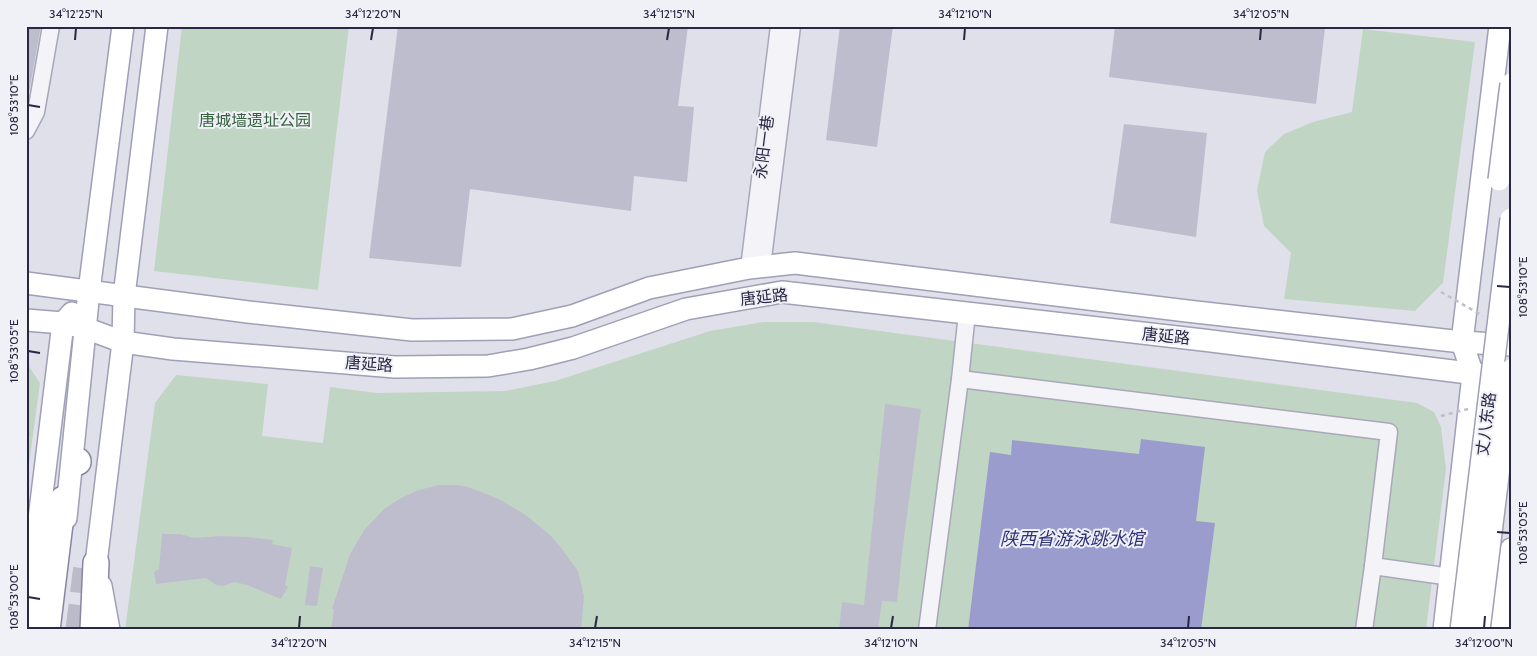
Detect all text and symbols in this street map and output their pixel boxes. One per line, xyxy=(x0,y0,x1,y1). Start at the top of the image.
text: 34°12'25"N xyxy=(49,6,103,21)
text: 34°12'20"N xyxy=(345,6,401,21)
text: 34°12'15"N xyxy=(643,6,695,21)
text: 34°12'10"N xyxy=(938,6,992,21)
text: 34°12'05"N xyxy=(1233,6,1289,21)
text: 108°53'10"E xyxy=(6,74,21,135)
park label: 唐城墙遗址公园 xyxy=(199,111,311,130)
street label: 永阳一巷 xyxy=(751,114,777,180)
text: 108°53'10"E xyxy=(1515,256,1530,317)
street label: 唐延路 xyxy=(739,285,789,309)
text: 108°53'05"E xyxy=(6,319,21,383)
street label: 唐延路 xyxy=(1141,324,1191,348)
street label: 唐延路 xyxy=(344,353,394,375)
street label: 丈八东路 xyxy=(1473,391,1499,457)
text: 108°53'05"E xyxy=(1515,501,1530,565)
water label: 陕西省游泳跳水馆 xyxy=(1000,528,1147,550)
text: 108°53'00"E xyxy=(6,564,21,630)
text: 34°12'20"N xyxy=(271,635,327,650)
text: 34°12'15"N xyxy=(569,635,621,650)
text: 34°12'10"N xyxy=(864,635,918,650)
text: 34°12'05"N xyxy=(1160,635,1216,650)
text: 34°12'00"N xyxy=(1455,635,1513,650)

